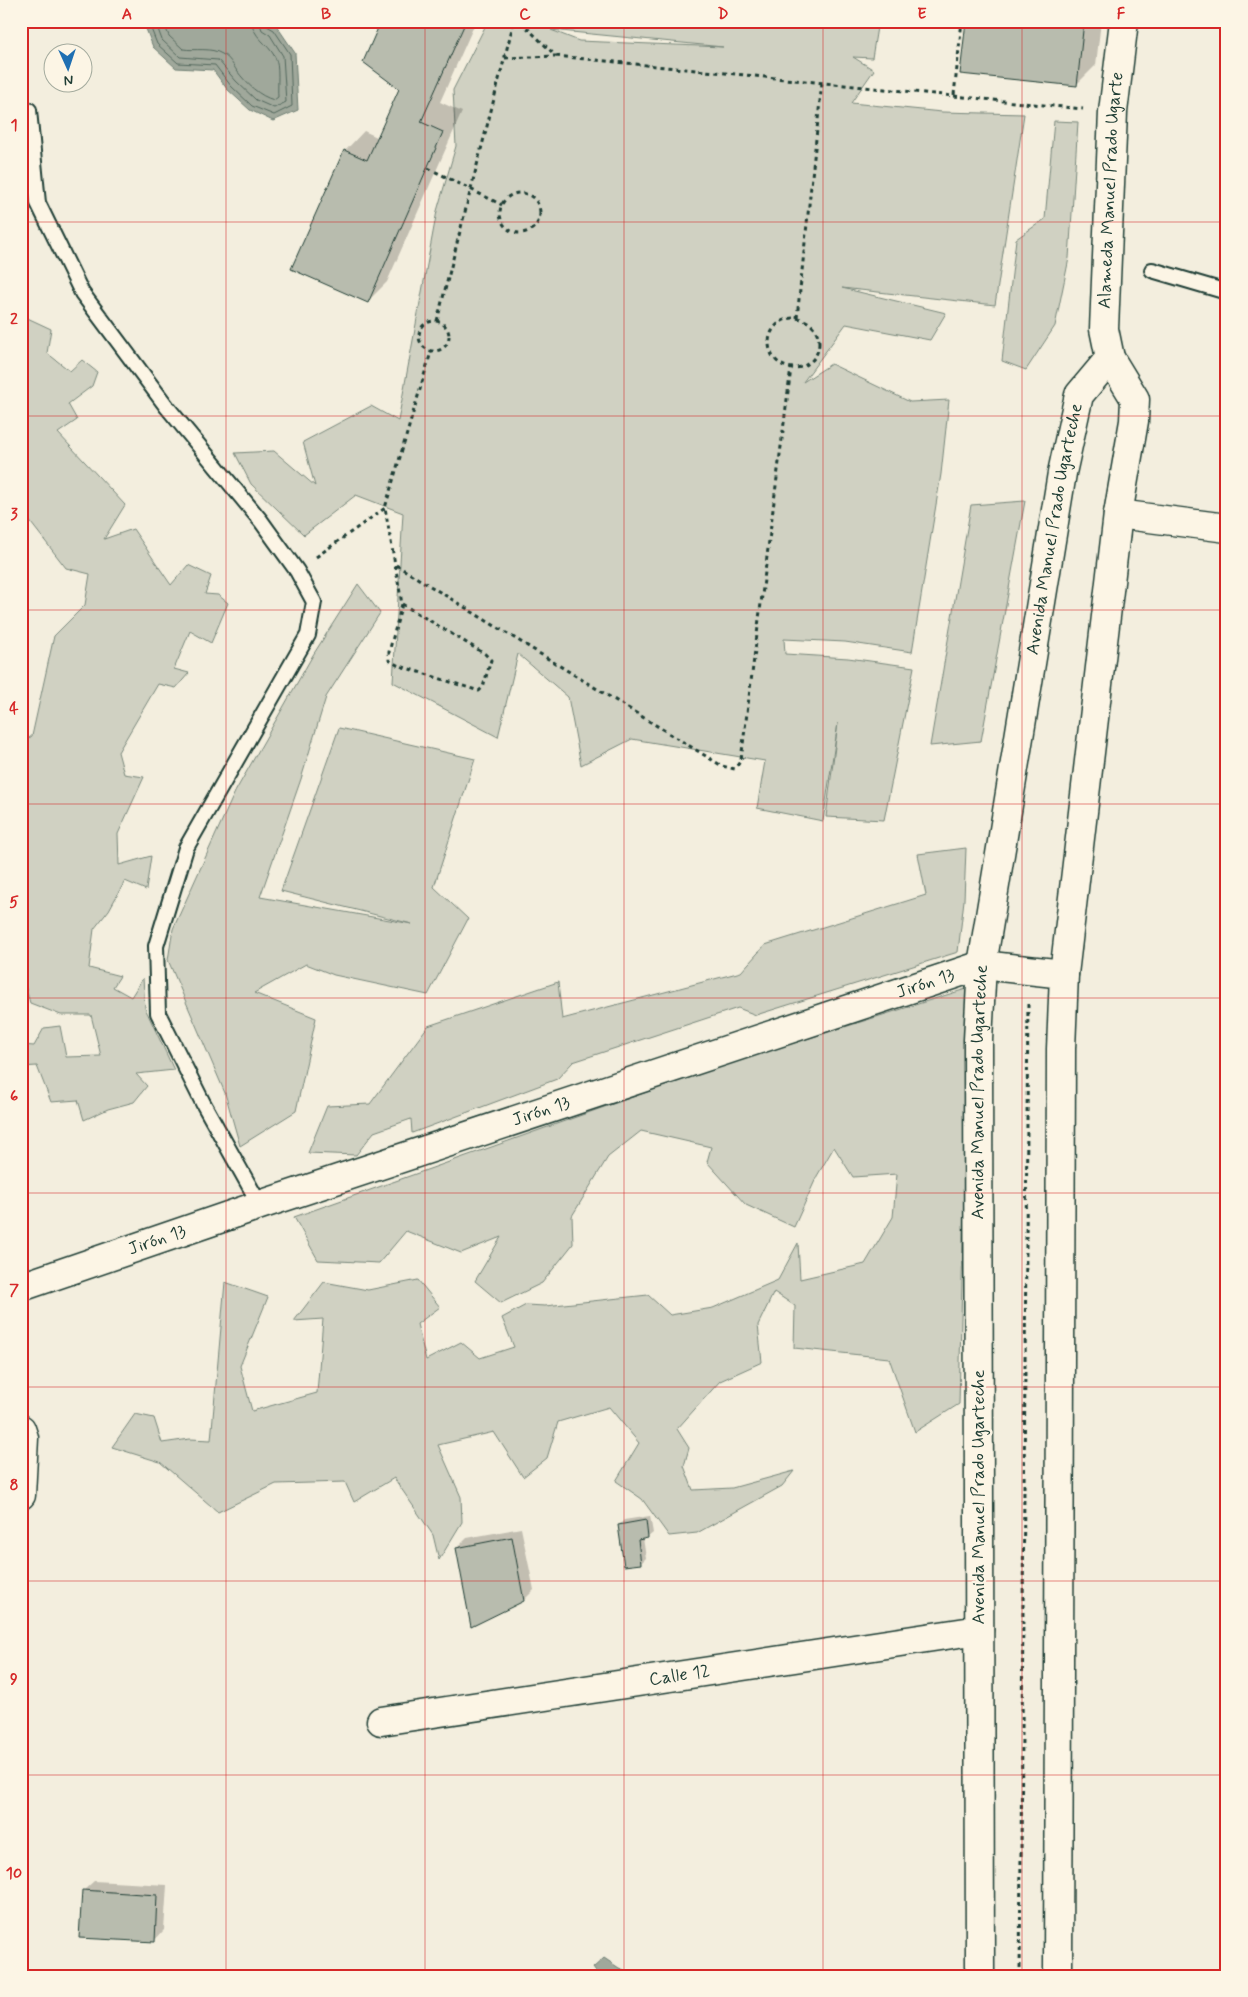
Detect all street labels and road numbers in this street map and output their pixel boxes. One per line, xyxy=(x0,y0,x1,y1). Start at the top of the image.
street label: Alameda Manuel Prado Ugarte xyxy=(1093,71,1130,309)
street label: Avenida Manuel Prado Ugarteche xyxy=(1021,401,1089,656)
street label: Jirón 13 xyxy=(893,963,958,1005)
street label: Avenida Manuel Prado Ugarteche xyxy=(966,964,994,1220)
street label: Jirón 13 xyxy=(509,1091,574,1132)
street label: Jirón 13 xyxy=(125,1219,190,1261)
street label: Avenida Manuel Prado Ugarteche xyxy=(967,1369,991,1624)
street label: Calle 12 xyxy=(648,1659,712,1692)

